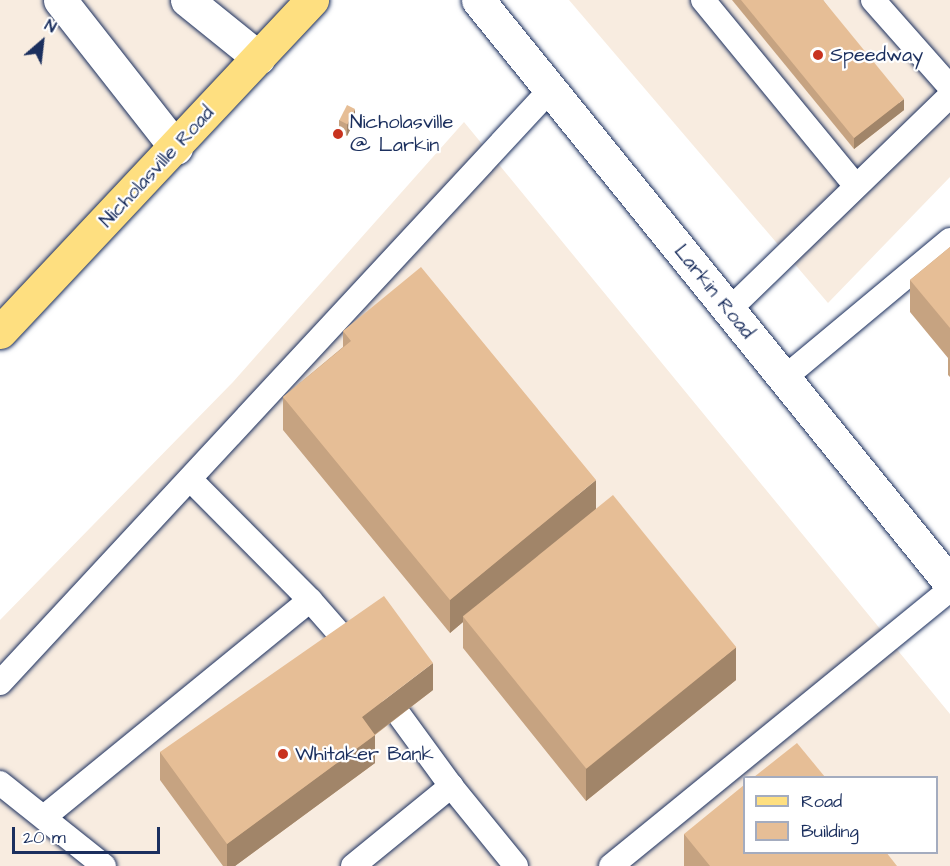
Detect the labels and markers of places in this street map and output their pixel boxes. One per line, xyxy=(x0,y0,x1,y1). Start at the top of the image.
place label: Speedway xyxy=(830,43,923,67)
marker: Speedway xyxy=(811,48,825,62)
place label: Nicholasville @ Larkin xyxy=(350,110,453,157)
marker: Nicholasville @ Larkin xyxy=(331,127,345,141)
place label: Whitaker Bank xyxy=(295,742,434,766)
marker: Whitaker Bank xyxy=(276,747,290,761)

